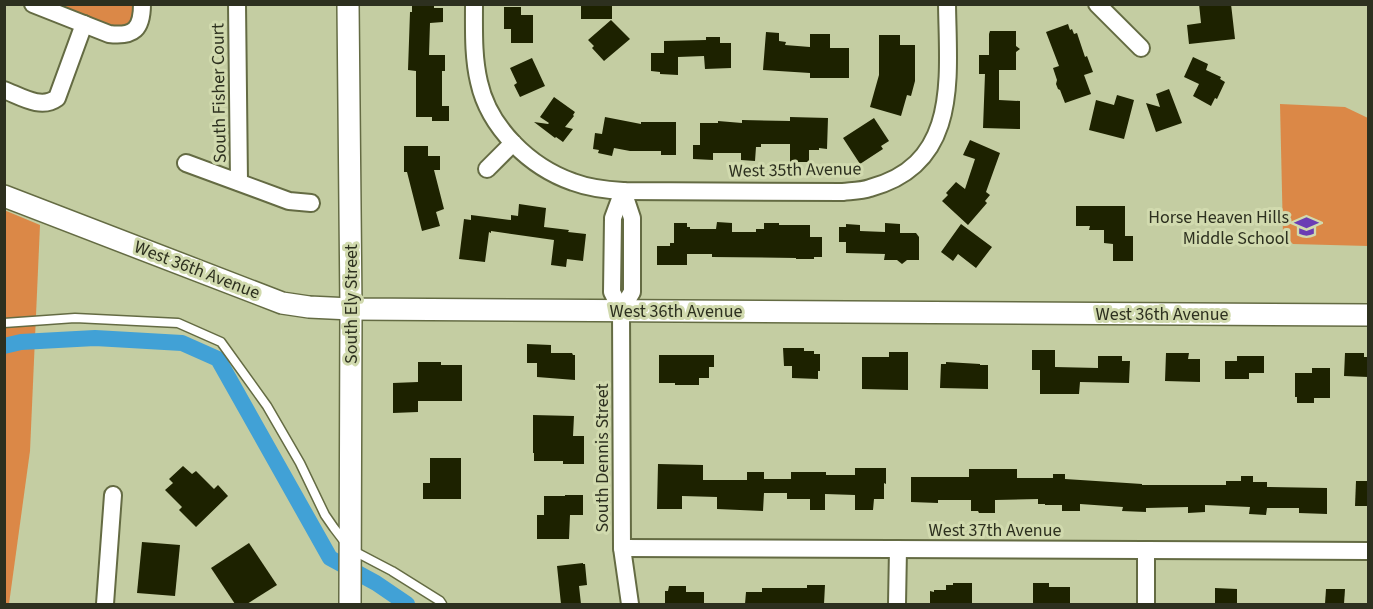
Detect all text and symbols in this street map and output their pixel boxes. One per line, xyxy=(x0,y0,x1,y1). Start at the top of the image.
street label: South Fisher Court xyxy=(205,23,233,163)
street label: West 35th Avenue xyxy=(728,156,862,184)
place label: Horse Heaven Hills Middle School xyxy=(1148,205,1289,251)
school or university icon: Horse Heaven Hills Middle School xyxy=(1294,214,1320,240)
street label: West 36th Avenue xyxy=(131,235,264,305)
street label: South Ely Street xyxy=(339,244,364,364)
street label: West 36th Avenue xyxy=(610,299,742,324)
street label: West 36th Avenue xyxy=(1096,302,1228,327)
street label: South Dennis Street xyxy=(590,384,615,533)
street label: West 37th Avenue xyxy=(929,518,1061,543)

